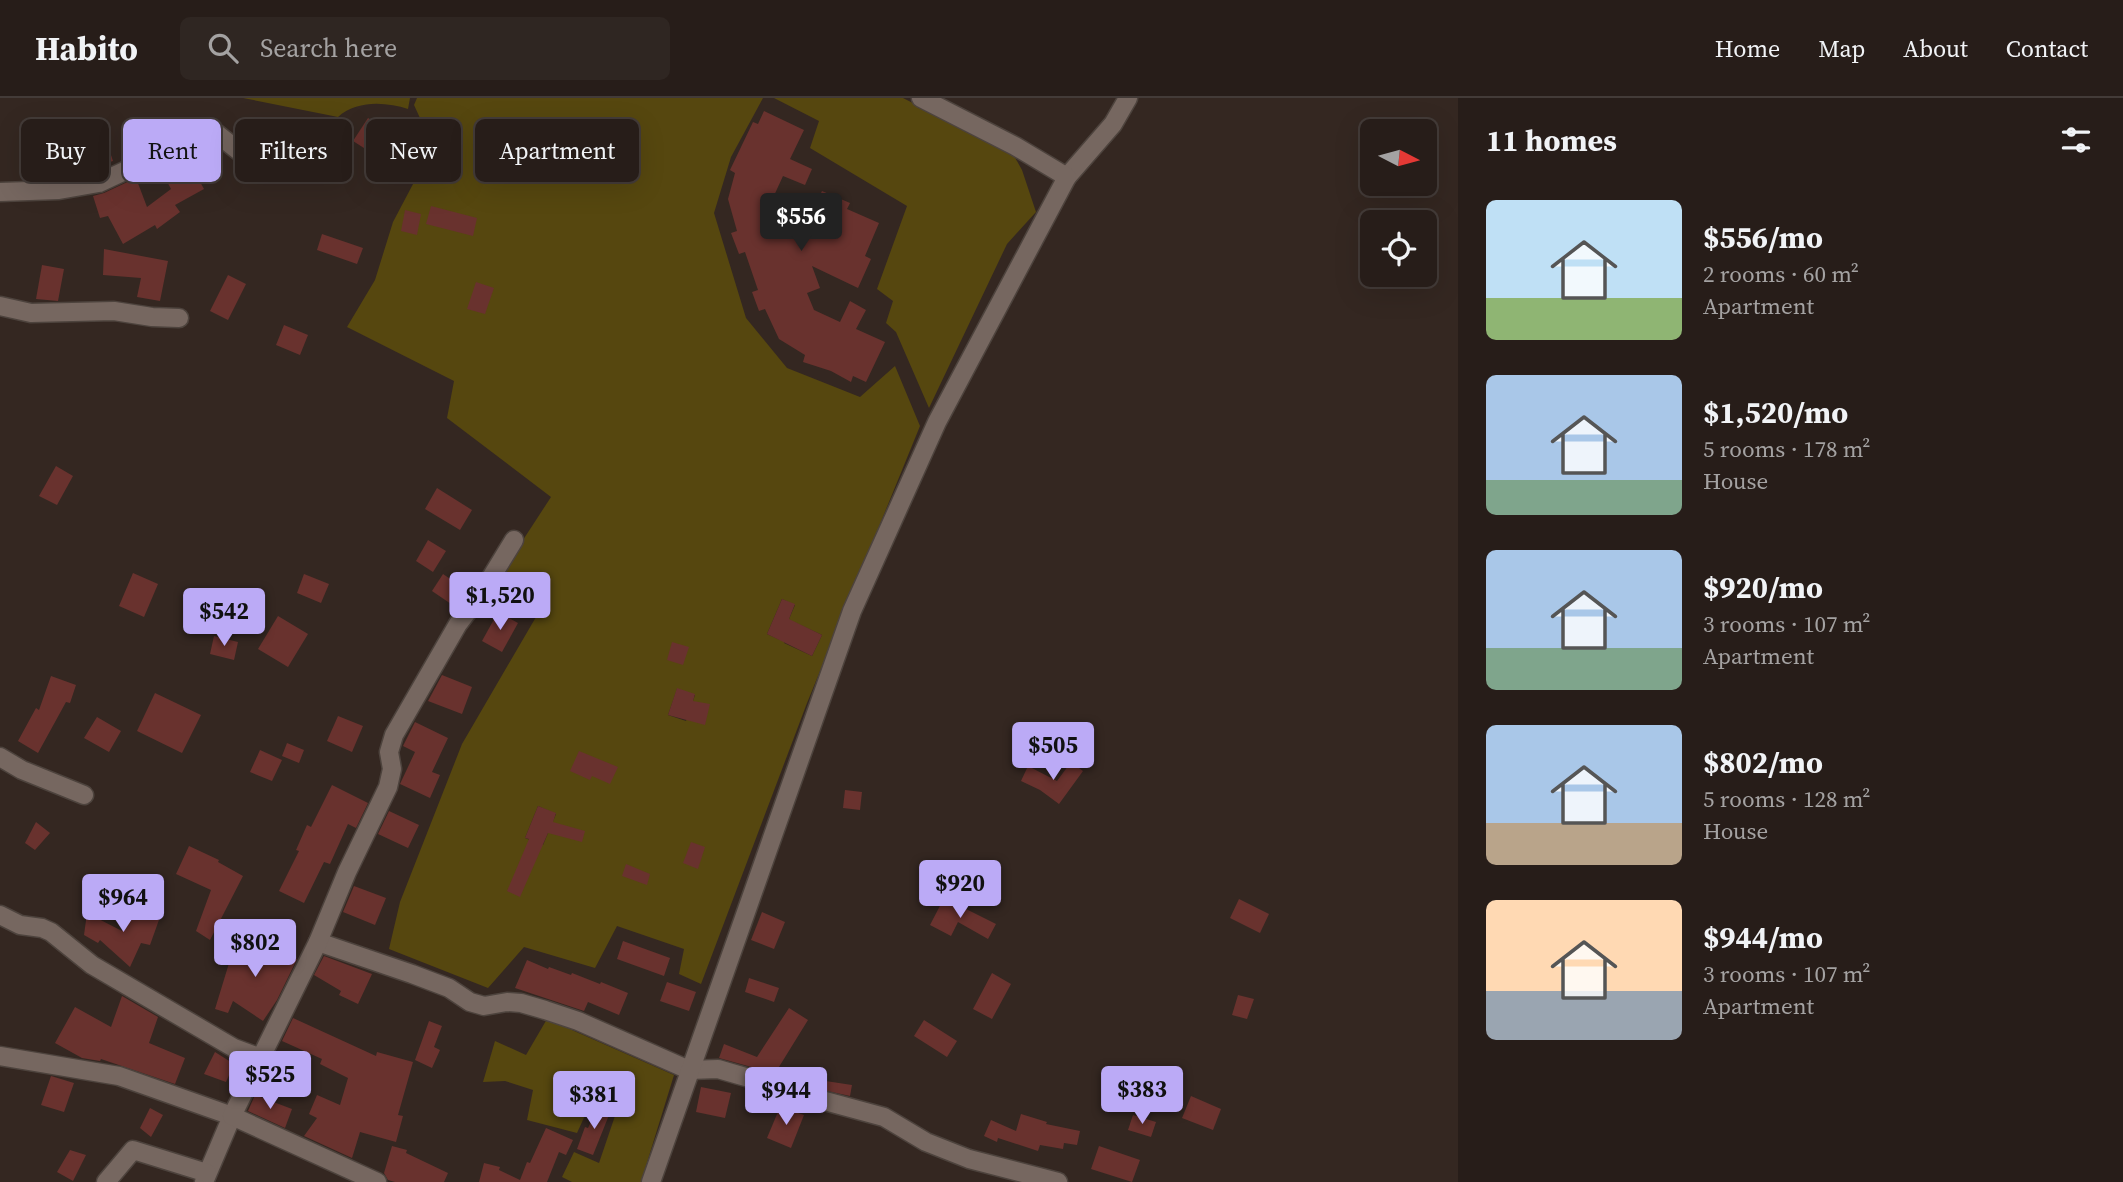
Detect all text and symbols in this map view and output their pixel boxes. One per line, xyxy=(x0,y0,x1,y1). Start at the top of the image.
search box xyxy=(180,17,670,80)
text: Habito xyxy=(35,26,138,71)
icon: search xyxy=(204,29,242,67)
text: Search here xyxy=(260,30,397,66)
text: Home xyxy=(1715,32,1780,65)
text: Map xyxy=(1818,32,1865,65)
text: About xyxy=(1903,32,1968,65)
text: Contact xyxy=(2006,32,2088,65)
chip: Buy xyxy=(21,119,109,182)
chip: Rent xyxy=(123,119,221,182)
chip: Filters xyxy=(235,119,352,182)
chip: New xyxy=(366,119,461,182)
chip: Apartment xyxy=(475,119,639,182)
north arrow xyxy=(1360,119,1437,196)
map controls xyxy=(1360,119,1437,287)
text: 11 homes xyxy=(1486,120,1617,161)
icon: filters xyxy=(2057,121,2095,159)
pin: $556 xyxy=(760,194,842,253)
text: $556 xyxy=(776,200,826,232)
button: locate xyxy=(1360,210,1437,287)
text: $556/mo xyxy=(1703,217,1823,258)
icon: home xyxy=(1542,228,1626,312)
text: 2 rooms · 60 m² xyxy=(1703,258,1859,290)
text: Apartment xyxy=(1703,290,1814,322)
text: $1,520/mo xyxy=(1703,392,1848,433)
icon: home xyxy=(1542,403,1626,487)
text: 5 rooms · 178 m² xyxy=(1703,433,1870,465)
text: House xyxy=(1703,465,1768,497)
text: $920/mo xyxy=(1703,567,1823,608)
pin: $1,520 xyxy=(443,573,557,632)
icon: home xyxy=(1542,578,1626,662)
text: $1,520 xyxy=(465,579,535,611)
pin: $542 xyxy=(183,588,265,648)
text: $542 xyxy=(199,595,249,627)
text: 3 rooms · 107 m² xyxy=(1703,608,1870,640)
text: Apartment xyxy=(1703,640,1814,672)
pin: $505 xyxy=(1012,722,1094,782)
text: $505 xyxy=(1028,729,1078,761)
text: $802/mo xyxy=(1703,742,1823,783)
icon: home xyxy=(1542,753,1626,837)
text: 5 rooms · 128 m² xyxy=(1703,783,1870,815)
text: House xyxy=(1703,815,1768,847)
pin: $920 xyxy=(919,860,1001,920)
text: $920 xyxy=(935,867,985,899)
pin: $964 xyxy=(82,874,164,934)
text: $964 xyxy=(98,881,148,913)
text: $944/mo xyxy=(1703,917,1823,958)
pin: $802 xyxy=(214,920,296,979)
text: $802 xyxy=(230,926,280,958)
icon: home xyxy=(1542,928,1626,1012)
text: 3 rooms · 107 m² xyxy=(1703,958,1870,990)
text: Apartment xyxy=(1703,990,1814,1022)
pin: $525 xyxy=(229,1052,311,1111)
text: $525 xyxy=(245,1058,295,1090)
pin: $383 xyxy=(1101,1066,1183,1126)
pin: $944 xyxy=(745,1068,827,1127)
pin: $381 xyxy=(553,1072,635,1131)
text: $383 xyxy=(1117,1073,1167,1105)
text: $944 xyxy=(761,1074,811,1106)
text: $381 xyxy=(569,1078,619,1110)

